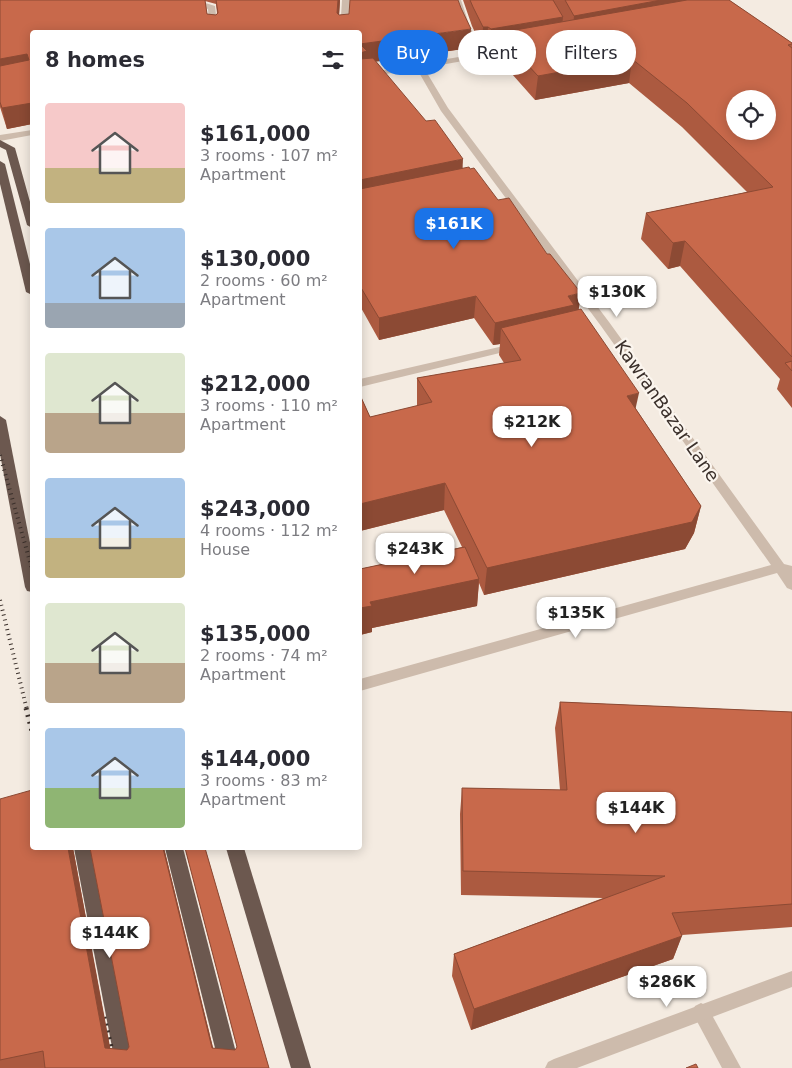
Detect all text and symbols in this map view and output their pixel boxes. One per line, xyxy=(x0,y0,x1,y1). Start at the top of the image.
chip: Buy xyxy=(378,30,448,75)
chip: Rent xyxy=(458,30,536,75)
chip: Filters xyxy=(546,30,636,75)
icon: filters xyxy=(319,46,347,74)
text: 8 homes xyxy=(45,48,145,72)
map controls xyxy=(726,90,776,140)
button: locate xyxy=(726,90,776,140)
text: $161,000 xyxy=(200,122,310,146)
icon: home xyxy=(85,123,145,183)
text: 3 rooms · 107 m² xyxy=(200,146,338,165)
text: Apartment xyxy=(200,165,286,184)
pin: $161K xyxy=(419,208,489,250)
text: $161K xyxy=(426,214,482,233)
text: $130,000 xyxy=(200,247,310,271)
icon: home xyxy=(85,248,145,308)
text: 2 rooms · 60 m² xyxy=(200,271,328,290)
pin: $130K xyxy=(582,276,652,318)
text: $130K xyxy=(589,282,645,301)
text: Apartment xyxy=(200,290,286,309)
street label: KawranBazar Lane xyxy=(611,336,724,485)
text: $212,000 xyxy=(200,372,310,396)
icon: home xyxy=(85,373,145,433)
text: 3 rooms · 110 m² xyxy=(200,396,338,415)
pin: $212K xyxy=(497,406,567,448)
text: $212K xyxy=(504,412,560,431)
text: Apartment xyxy=(200,415,286,434)
text: $243,000 xyxy=(200,497,310,521)
icon: home xyxy=(85,498,145,558)
text: 4 rooms · 112 m² xyxy=(200,521,338,540)
pin: $243K xyxy=(380,532,450,575)
text: $243K xyxy=(387,539,443,558)
text: House xyxy=(200,540,250,559)
pin: $135K xyxy=(541,596,611,639)
text: $135K xyxy=(548,603,604,622)
text: $135,000 xyxy=(200,622,310,646)
icon: home xyxy=(85,623,145,683)
text: 2 rooms · 74 m² xyxy=(200,646,328,665)
text: Apartment xyxy=(200,665,286,684)
text: $144,000 xyxy=(200,747,310,771)
icon: home xyxy=(85,748,145,808)
text: 3 rooms · 83 m² xyxy=(200,771,328,790)
text: Apartment xyxy=(200,790,286,809)
pin: $144K xyxy=(601,792,671,834)
text: $144K xyxy=(608,798,664,817)
pin: $144K xyxy=(75,916,145,959)
text: $144K xyxy=(82,923,138,942)
pin: $286K xyxy=(632,966,702,1008)
text: $286K xyxy=(639,972,695,991)

